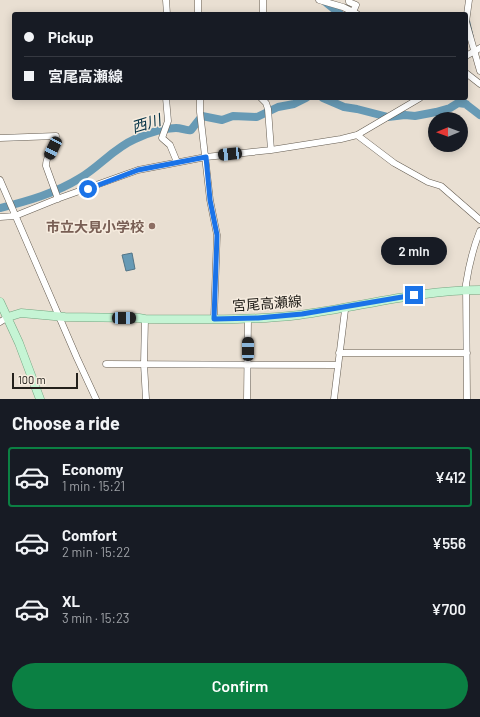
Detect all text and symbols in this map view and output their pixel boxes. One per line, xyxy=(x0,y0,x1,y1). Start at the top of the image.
text: Pickup xyxy=(48,28,94,46)
text: 宮尾高瀬線 xyxy=(48,67,123,85)
water label: 西川 xyxy=(129,109,165,136)
north arrow xyxy=(428,112,468,152)
map controls xyxy=(428,112,468,152)
car xyxy=(42,135,64,161)
car xyxy=(217,147,243,161)
route start xyxy=(79,180,97,198)
place label: 市立大見小学校 xyxy=(46,218,144,235)
marker: 市立大見小学校 xyxy=(147,221,157,231)
callout: 2 min xyxy=(381,237,447,265)
text: 2 min xyxy=(399,243,429,259)
route end xyxy=(405,286,423,304)
street label: 宮尾高瀬線 xyxy=(231,292,303,314)
car xyxy=(112,312,136,324)
car xyxy=(242,337,254,361)
scale bar xyxy=(12,371,78,390)
text: 100 m xyxy=(18,373,46,386)
text: Choose a ride xyxy=(12,412,120,434)
icon: car xyxy=(14,459,50,495)
text: Economy xyxy=(62,460,123,478)
text: ¥412 xyxy=(435,468,466,486)
text: 1 min · 15:21 xyxy=(62,478,125,494)
icon: car xyxy=(14,525,50,561)
text: Comfort xyxy=(62,526,117,544)
text: ¥556 xyxy=(432,534,466,552)
text: 2 min · 15:22 xyxy=(62,544,130,560)
icon: car xyxy=(14,591,50,627)
text: XL xyxy=(62,592,80,610)
text: ¥700 xyxy=(431,600,466,618)
text: 3 min · 15:23 xyxy=(62,610,130,626)
button: Confirm xyxy=(12,663,468,709)

